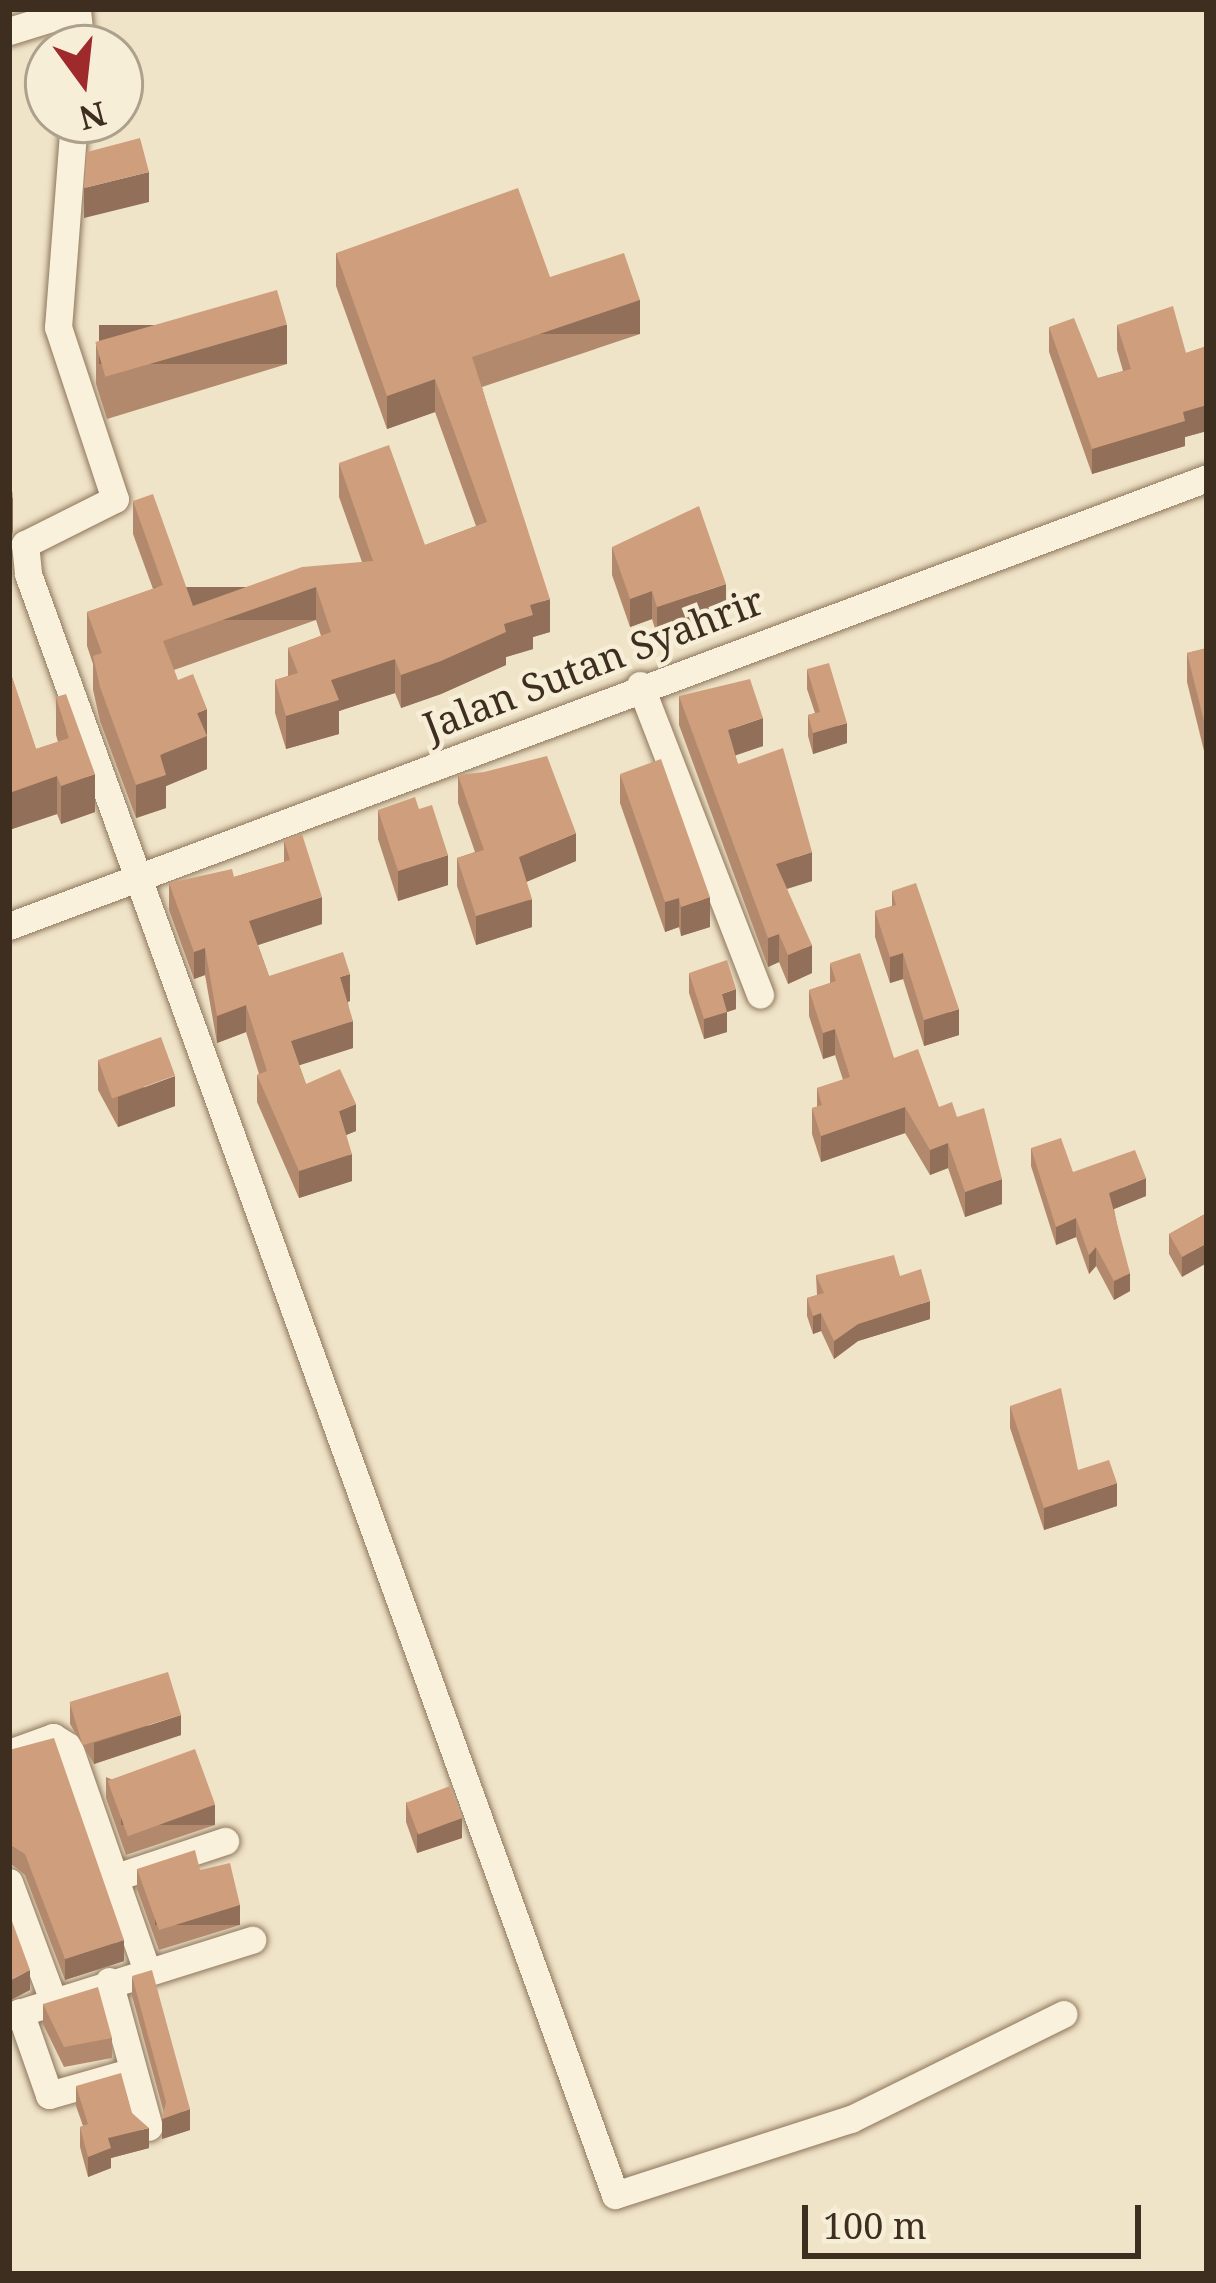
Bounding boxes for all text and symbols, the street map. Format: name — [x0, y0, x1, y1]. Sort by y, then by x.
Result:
north arrow — [24, 24, 144, 144]
text: N — [74, 91, 111, 141]
street label: Jalan Sutan Syahrir — [416, 577, 770, 749]
scale bar — [808, 2181, 1147, 2255]
text: 100 m — [823, 2201, 927, 2250]

